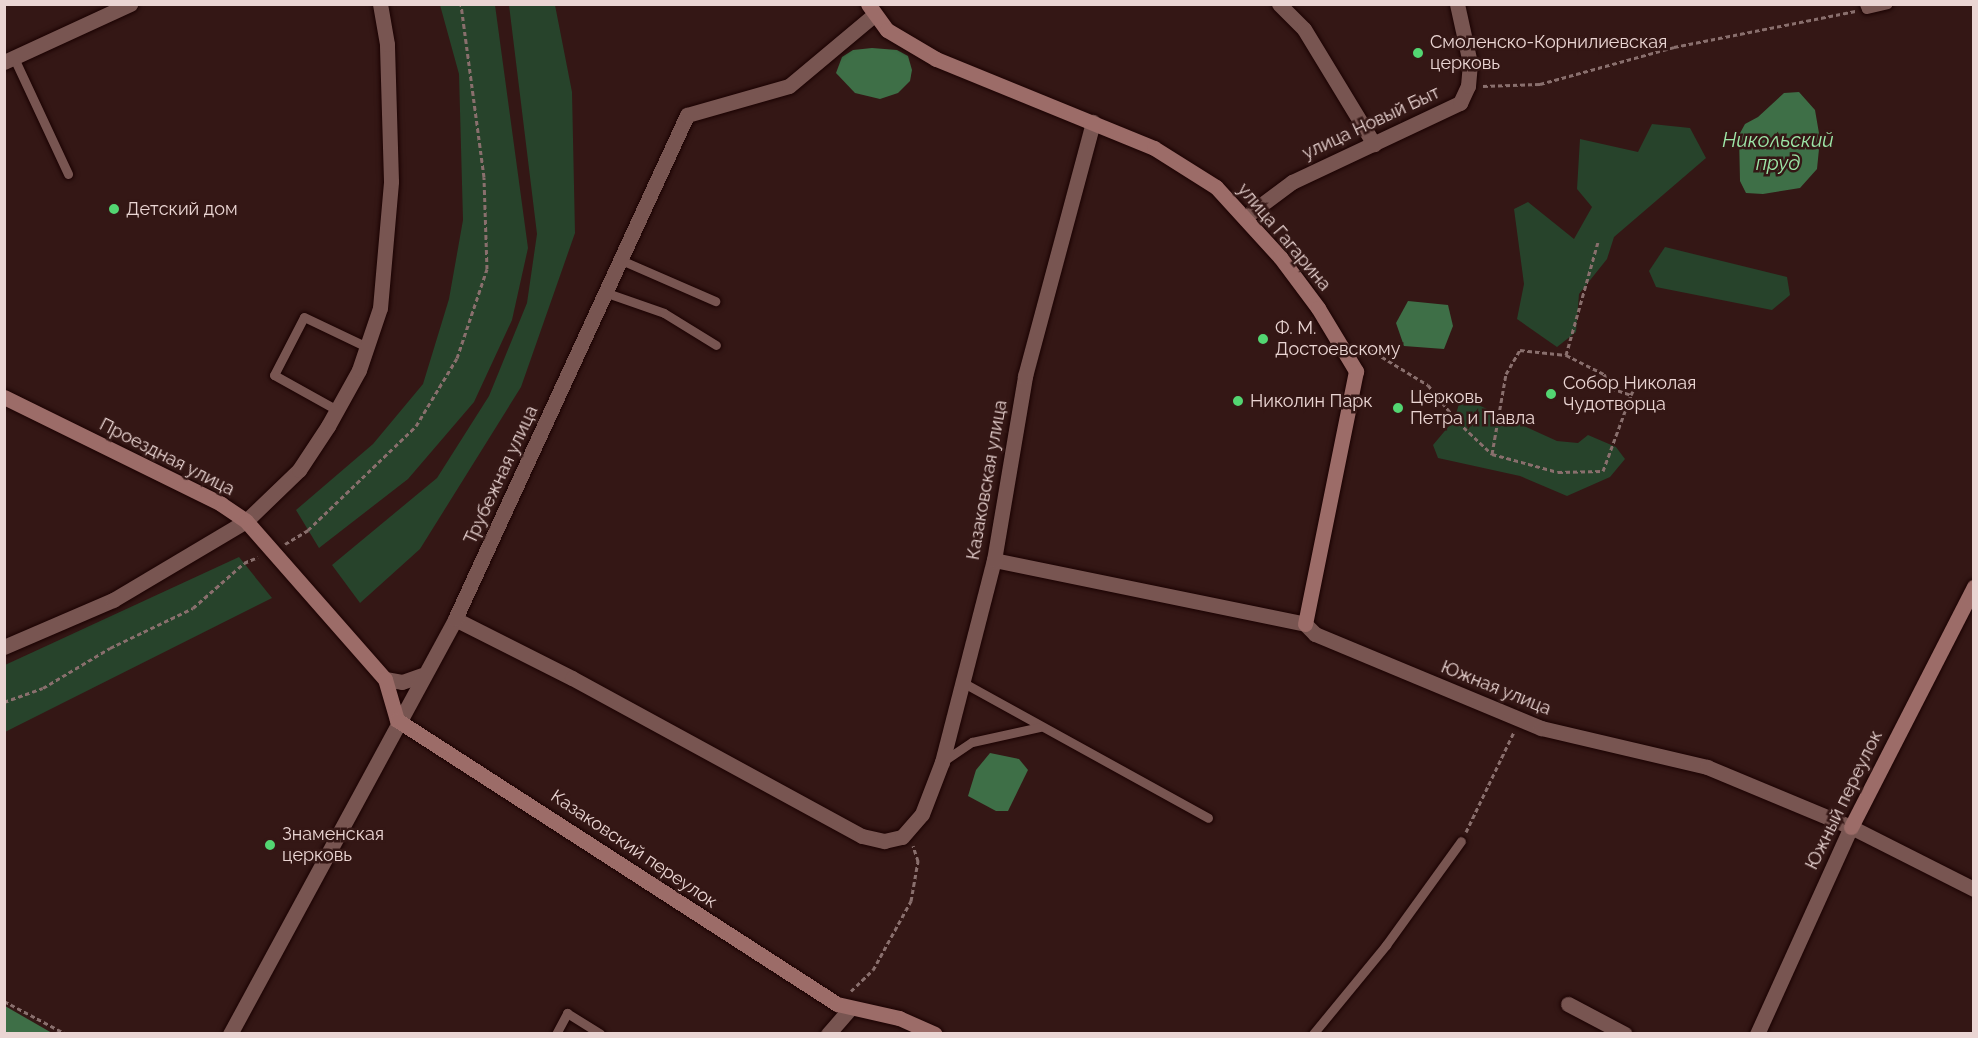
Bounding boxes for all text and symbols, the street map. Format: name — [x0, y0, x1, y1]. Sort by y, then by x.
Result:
place label: Смоленско-Корнилиевская церковь — [1430, 32, 1667, 74]
marker: Смоленско-Корнилиевская церковь — [1411, 46, 1425, 60]
street label: улица Новый Быт — [1299, 82, 1443, 164]
water label: Никольский пруд — [1722, 128, 1834, 175]
street label: улица Гагарина — [1233, 179, 1335, 295]
place label: Детский дом — [126, 198, 238, 220]
marker: Детский дом — [107, 202, 121, 216]
place label: Ф. М. Достоевскому — [1275, 318, 1400, 360]
marker: Ф. М. Достоевскому — [1256, 332, 1270, 346]
place label: Собор Николая Чудотворца — [1563, 373, 1696, 416]
place label: Церковь Петра и Павла — [1410, 387, 1535, 430]
marker: Собор Николая Чудотворца — [1544, 387, 1558, 401]
place label: Николин Парк — [1250, 390, 1373, 412]
marker: Николин Парк — [1231, 394, 1245, 408]
street label: Казаковская улица — [962, 398, 1012, 562]
marker: Церковь Петра и Павла — [1391, 401, 1405, 415]
street label: Трубежная улица — [459, 402, 543, 548]
street label: Проездная улица — [96, 414, 238, 500]
street label: Южная улица — [1438, 656, 1554, 720]
street label: Южный переулок — [1801, 727, 1887, 873]
street label: Казаковский переулок — [547, 785, 721, 913]
place label: Знаменская церковь — [282, 824, 384, 866]
marker: Знаменская церковь — [263, 838, 277, 852]

